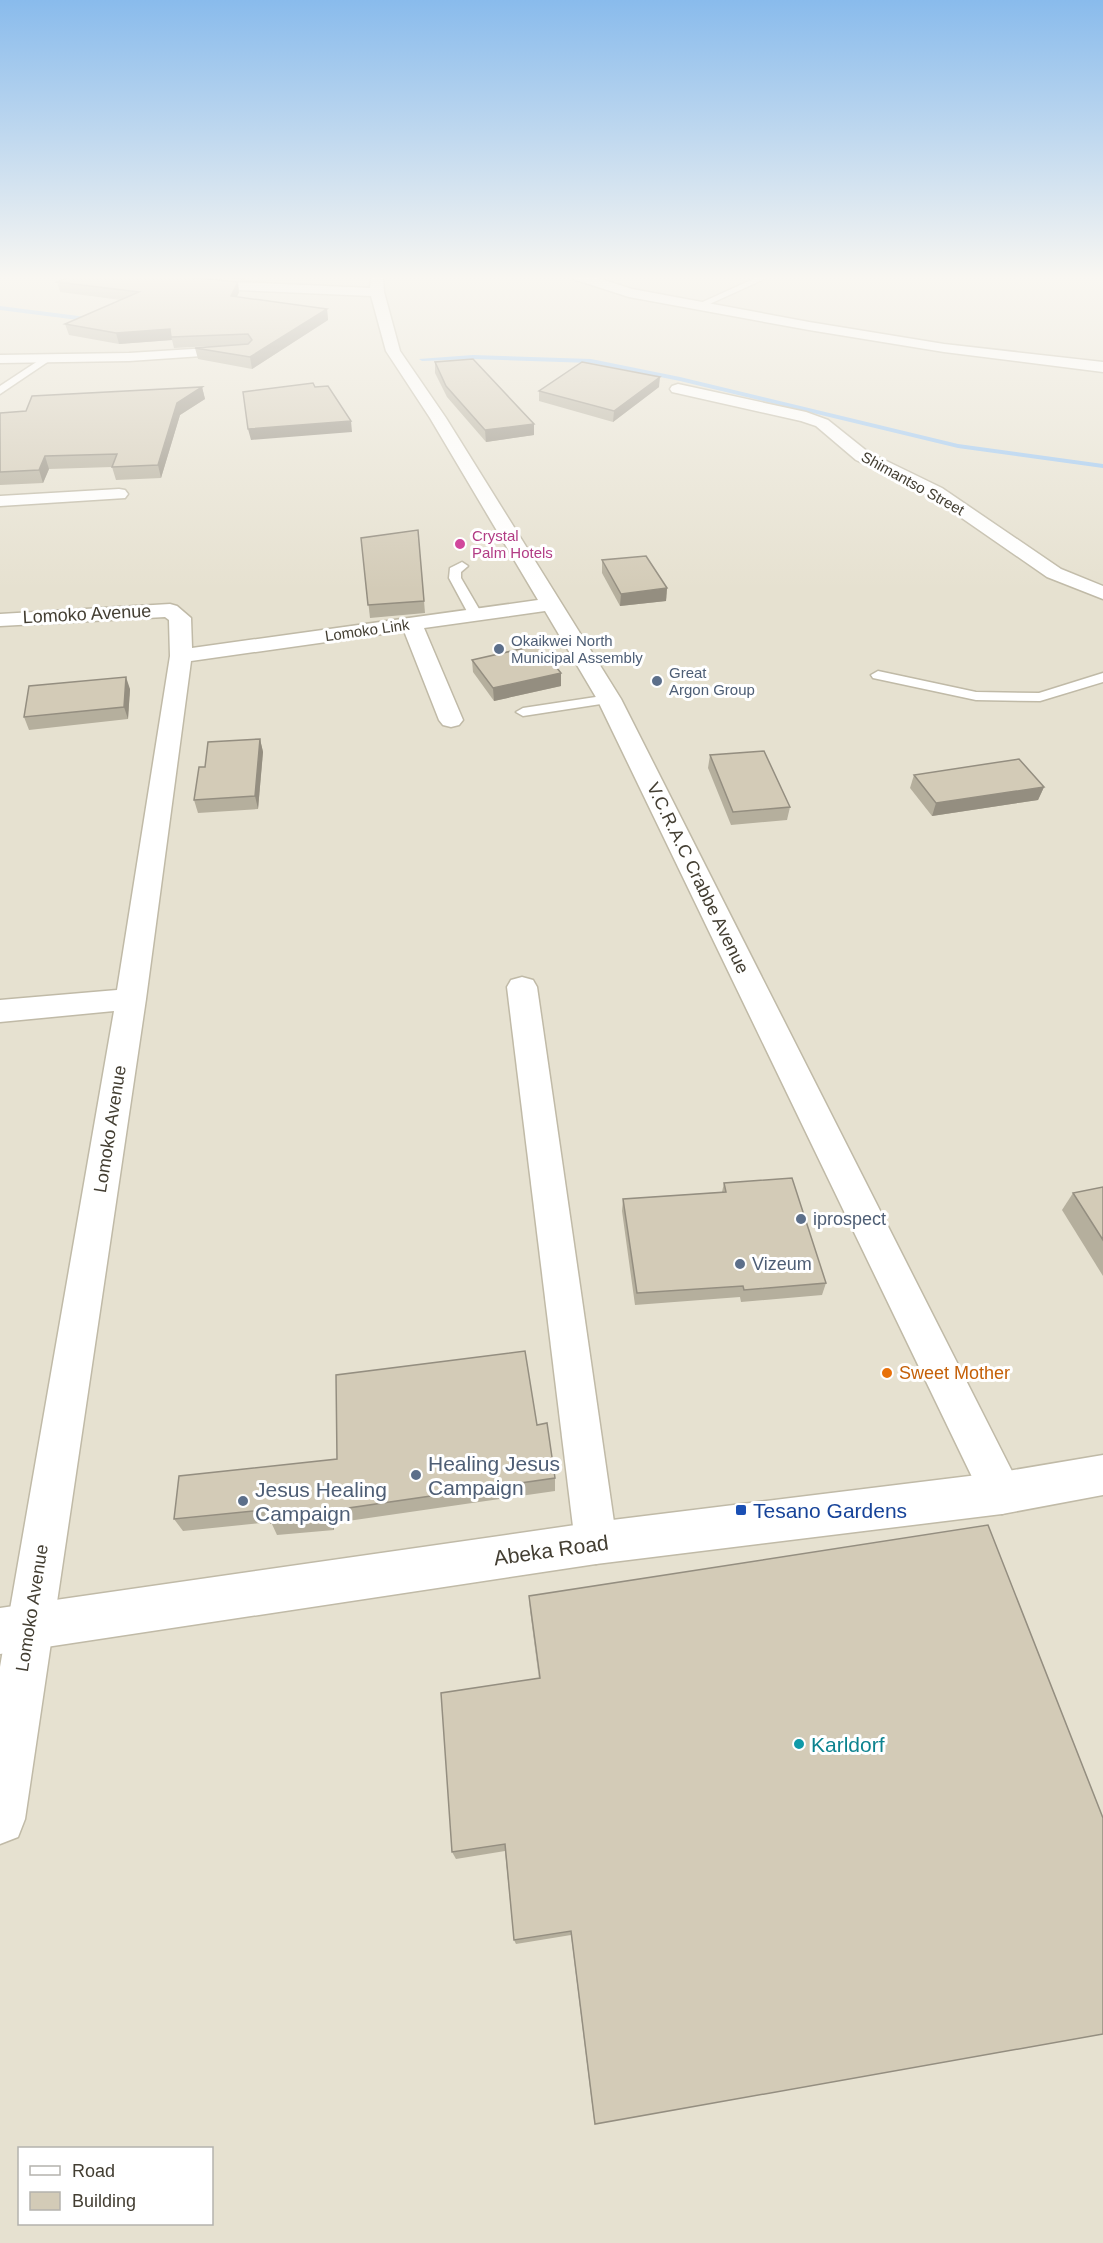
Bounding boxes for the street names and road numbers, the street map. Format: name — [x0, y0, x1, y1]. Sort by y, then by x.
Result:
street label: Shimantso Street — [859, 448, 968, 519]
street label: Lomoko Avenue — [22, 601, 152, 627]
street label: Lomoko Link — [324, 616, 411, 644]
street label: V.C.R.A.C Crabbe Avenue — [643, 779, 753, 977]
street label: Lomoko Avenue — [90, 1064, 130, 1194]
street label: Abeka Road — [492, 1531, 610, 1569]
street label: Lomoko Avenue — [12, 1543, 52, 1673]

